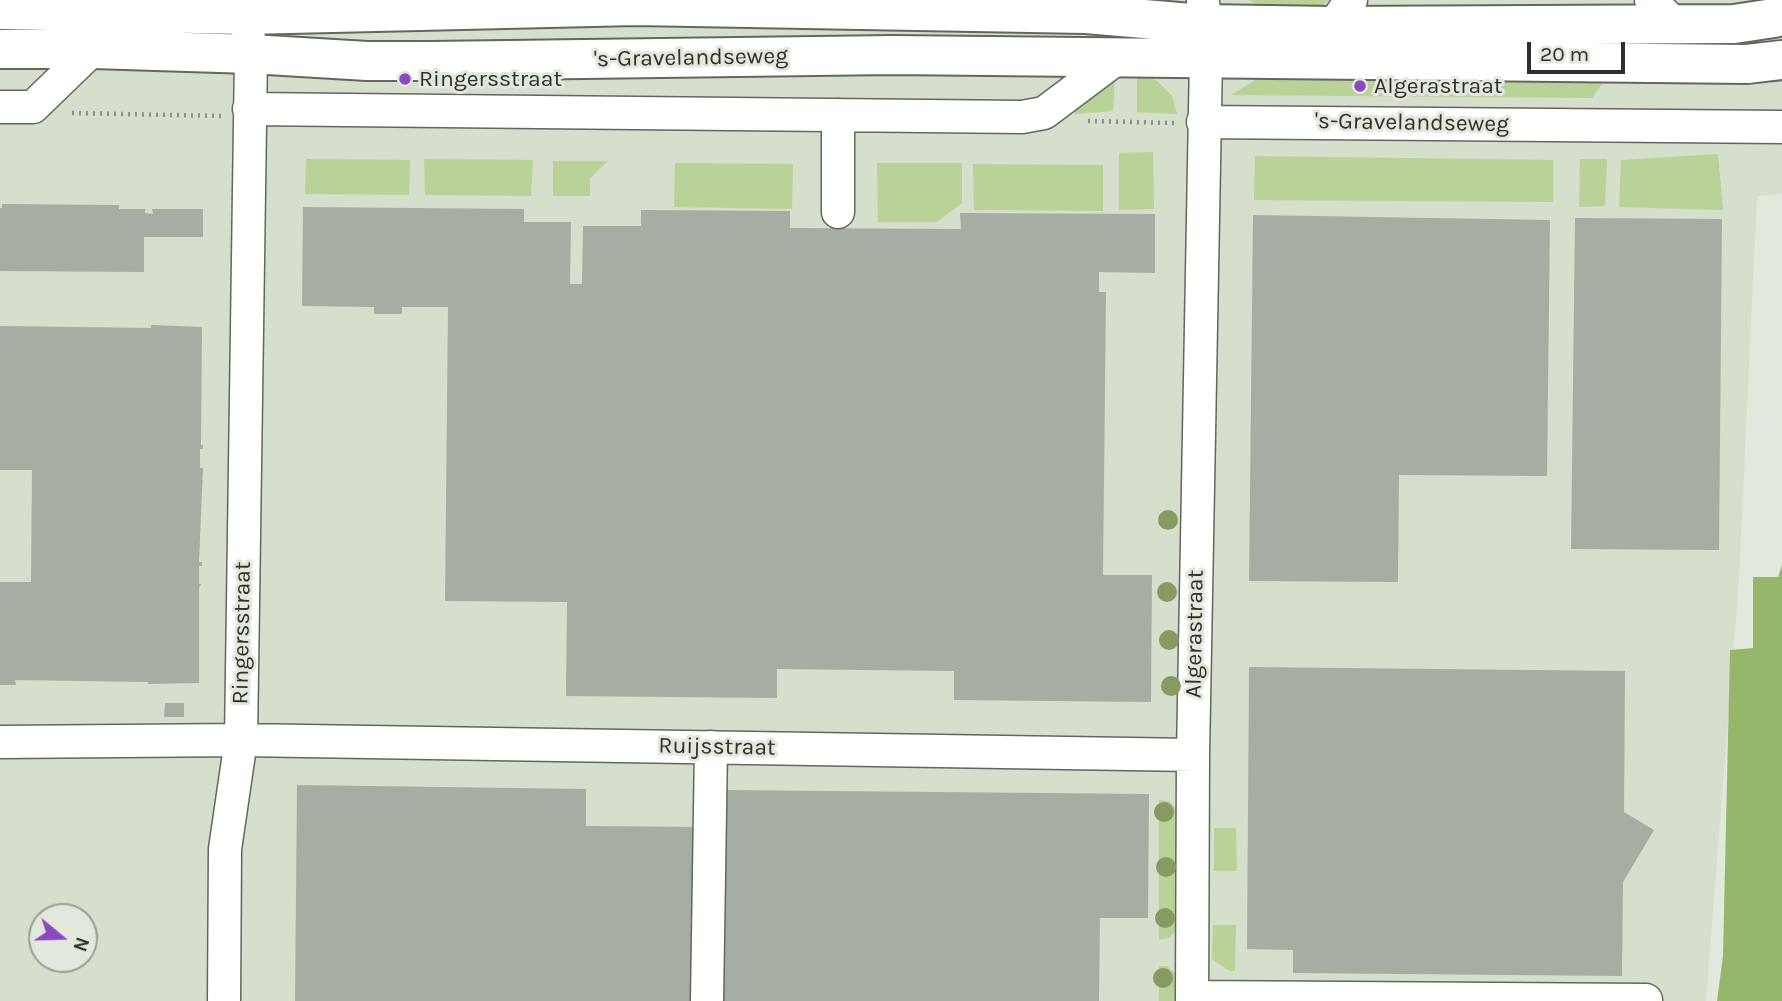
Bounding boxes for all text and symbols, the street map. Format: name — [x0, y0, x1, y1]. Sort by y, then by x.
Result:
scale bar — [1530, 28, 1628, 72]
text: 20 m — [1540, 42, 1589, 66]
street label: 's-Gravelandseweg — [594, 43, 788, 73]
place label: Ringersstraat — [419, 65, 562, 93]
marker: Ringersstraat — [397, 71, 413, 87]
place label: Algerastraat — [1374, 72, 1502, 100]
marker: Algerastraat — [1352, 78, 1368, 94]
street label: 's-Gravelandseweg — [1315, 108, 1509, 138]
street label: Ringersstraat — [227, 561, 257, 705]
street label: Algerastraat — [1180, 570, 1210, 698]
street label: Ruijsstraat — [658, 732, 776, 762]
north arrow — [28, 903, 98, 973]
text: N — [68, 934, 94, 954]

